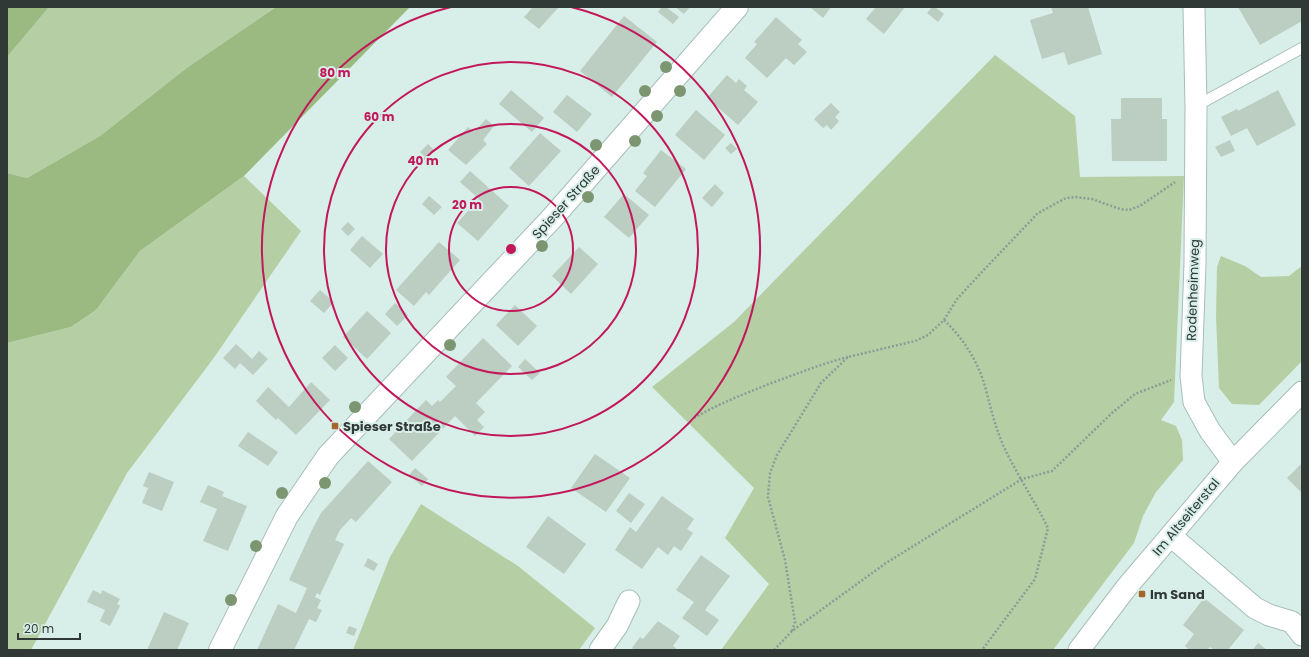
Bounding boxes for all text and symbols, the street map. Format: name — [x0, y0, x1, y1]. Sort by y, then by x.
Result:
text: 80 m — [320, 64, 351, 81]
text: 60 m — [364, 108, 395, 125]
text: 40 m — [407, 152, 439, 169]
street label: Spieser Straße — [528, 161, 604, 243]
text: 20 m — [452, 196, 482, 213]
street label: Rodenheimweg — [1182, 239, 1204, 341]
centre of rings — [504, 242, 518, 256]
place label: Spieser Straße — [343, 417, 441, 436]
marker: Spieser Straße — [330, 421, 340, 431]
street label: Im Altseiterstal — [1148, 474, 1224, 560]
place label: Im Sand — [1150, 585, 1205, 604]
marker: Im Sand — [1137, 589, 1147, 599]
scale bar — [18, 615, 80, 641]
text: 20 m — [24, 620, 54, 637]

